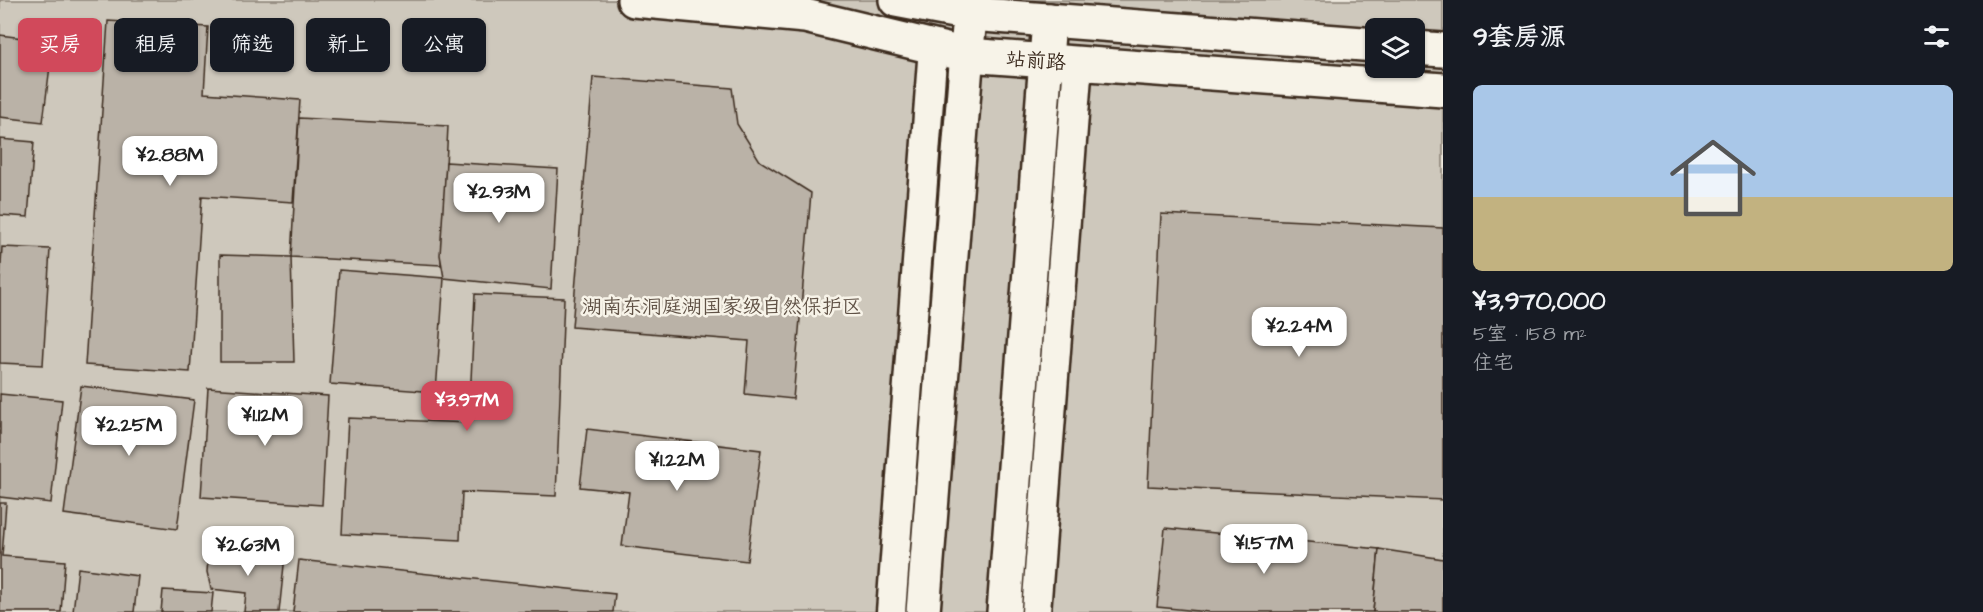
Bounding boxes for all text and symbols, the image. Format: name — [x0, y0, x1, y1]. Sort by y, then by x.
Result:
chip: 买房 — [18, 18, 102, 72]
chip: 租房 — [114, 18, 198, 72]
chip: 筛选 — [210, 18, 294, 72]
chip: 新上 — [306, 18, 390, 72]
chip: 公寓 — [402, 18, 486, 72]
map controls — [1365, 18, 1425, 78]
button: layers — [1365, 18, 1425, 78]
text: 9套房源 — [1473, 19, 1566, 55]
icon: filters — [1920, 20, 1953, 53]
street label: 站前路 — [1005, 45, 1068, 77]
icon: home — [1659, 124, 1767, 232]
pin: ¥2.88M — [121, 136, 219, 187]
text: ¥2.88M — [136, 141, 204, 169]
pin: ¥2.93M — [450, 173, 548, 224]
text: ¥2.93M — [467, 178, 531, 206]
text: ¥3,970,000 — [1473, 283, 1606, 319]
park label: 湖南东洞庭湖国家级自然保护区 — [582, 293, 862, 321]
pin: ¥2.24M — [1250, 307, 1348, 358]
text: ¥2.24M — [1266, 312, 1332, 340]
text: 5室 · 158 m² — [1473, 320, 1587, 348]
text: 住宅 — [1473, 349, 1513, 377]
pin: ¥3.97M — [418, 381, 516, 432]
text: ¥3.97M — [435, 386, 499, 414]
pin: ¥1.12M — [216, 396, 314, 447]
text: ¥1.12M — [242, 401, 288, 429]
pin: ¥2.25M — [80, 406, 178, 457]
text: ¥2.25M — [95, 411, 163, 439]
pin: ¥1.22M — [628, 441, 726, 492]
text: ¥1.22M — [649, 446, 705, 474]
pin: ¥1.57M — [1215, 524, 1313, 575]
pin: ¥2.63M — [199, 526, 297, 577]
text: ¥1.57M — [1234, 529, 1294, 557]
text: ¥2.63M — [216, 531, 280, 559]

